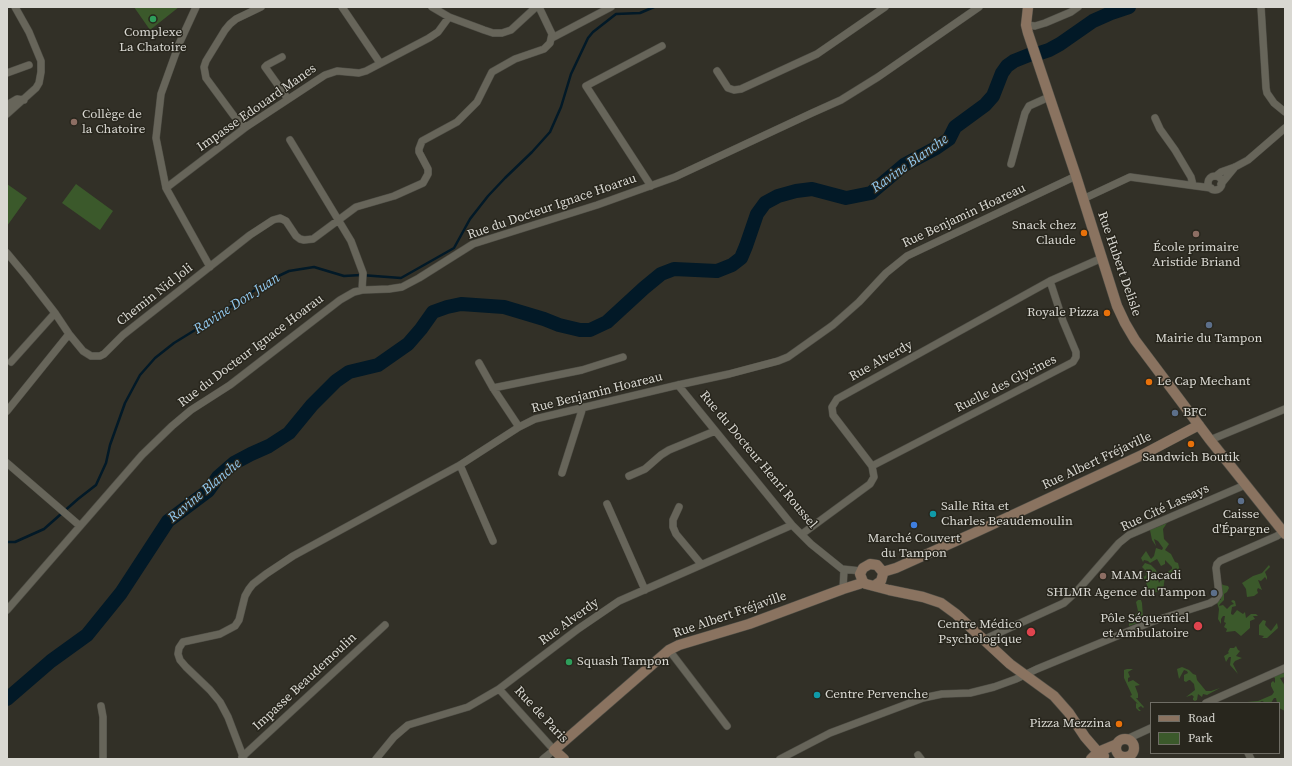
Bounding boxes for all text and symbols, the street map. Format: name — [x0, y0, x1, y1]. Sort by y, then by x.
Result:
marker: Complexe La Chatoire — [148, 14, 158, 24]
place label: Complexe La Chatoire — [119, 25, 187, 56]
street label: Impasse Edouard Manes — [194, 61, 320, 155]
place label: Collège de la Chatoire — [82, 107, 145, 138]
marker: Collège de la Chatoire — [69, 117, 79, 127]
water label: Ravine Blanche — [868, 131, 952, 197]
street label: Rue du Docteur Ignace Hoarau — [465, 171, 639, 243]
street label: Rue Benjamin Hoareau — [900, 181, 1028, 251]
street label: Rue Hubert Delisle — [1094, 210, 1144, 318]
place label: Snack chez Claude — [1012, 218, 1076, 249]
marker: Snack chez Claude — [1079, 228, 1089, 238]
marker: École primaire Aristide Briand — [1191, 229, 1201, 239]
place label: École primaire Aristide Briand — [1152, 240, 1240, 271]
street label: Chemin Nid Joli — [114, 260, 196, 330]
water label: Ravine Don Juan — [191, 270, 283, 338]
street label: Rue du Docteur Ignace Hoarau — [175, 291, 327, 411]
place label: Royale Pizza — [1027, 305, 1099, 321]
marker: Royale Pizza — [1102, 308, 1112, 318]
marker: Mairie du Tampon — [1204, 320, 1214, 330]
place label: Mairie du Tampon — [1156, 331, 1262, 347]
street label: Rue Alverdy — [847, 337, 915, 385]
street label: Ruelle des Glycines — [953, 352, 1059, 416]
street label: Rue Benjamin Hoareau — [530, 369, 664, 417]
place label: Le Cap Mechant — [1157, 374, 1250, 390]
marker: Le Cap Mechant — [1144, 377, 1154, 387]
street label: Rue du Docteur Henri Roussel — [696, 388, 820, 532]
place label: BFC — [1183, 405, 1206, 421]
marker: BFC — [1170, 408, 1180, 418]
street label: Rue Albert Fréjaville — [1040, 429, 1154, 493]
marker: Sandwich Boutik — [1186, 439, 1196, 449]
place label: Sandwich Boutik — [1142, 450, 1240, 466]
water label: Ravine Blanche — [165, 456, 245, 526]
street label: Rue Cité Lassays — [1118, 481, 1212, 535]
marker: Caisse d'Épargne — [1236, 496, 1246, 506]
place label: Salle Rita et Charles Beaudemoulin — [941, 499, 1073, 530]
place label: Caisse d'Épargne — [1212, 507, 1270, 538]
marker: Salle Rita et Charles Beaudemoulin — [928, 509, 938, 519]
marker: Marché Couvert du Tampon — [909, 520, 919, 530]
place label: Marché Couvert du Tampon — [868, 531, 960, 562]
place label: MAM Jacadi — [1111, 568, 1181, 584]
marker: MAM Jacadi — [1098, 571, 1108, 581]
place label: SHLMR Agence du Tampon — [1047, 585, 1206, 601]
street label: Rue Albert Fréjaville — [671, 588, 789, 642]
marker: SHLMR Agence du Tampon — [1209, 588, 1219, 598]
street label: Rue Alverdy — [536, 595, 602, 649]
place label: Pôle Séquentiel et Ambulatoire — [1100, 611, 1189, 642]
place label: Centre Médico Psychologique — [937, 617, 1022, 648]
marker: Pôle Séquentiel et Ambulatoire — [1192, 620, 1204, 632]
marker: Centre Médico Psychologique — [1025, 626, 1037, 638]
street label: Impasse Beaudemoulin — [250, 630, 360, 734]
place label: Squash Tampon — [577, 654, 669, 670]
marker: Squash Tampon — [564, 657, 574, 667]
street label: Rue de Paris — [511, 683, 571, 747]
place label: Centre Pervenche — [825, 687, 928, 703]
marker: Centre Pervenche — [812, 690, 822, 700]
legend — [1150, 702, 1280, 754]
text: Road — [1188, 710, 1215, 726]
place label: Pizza Mezzina — [1030, 716, 1111, 732]
marker: Pizza Mezzina — [1114, 719, 1124, 729]
text: Park — [1188, 730, 1213, 746]

